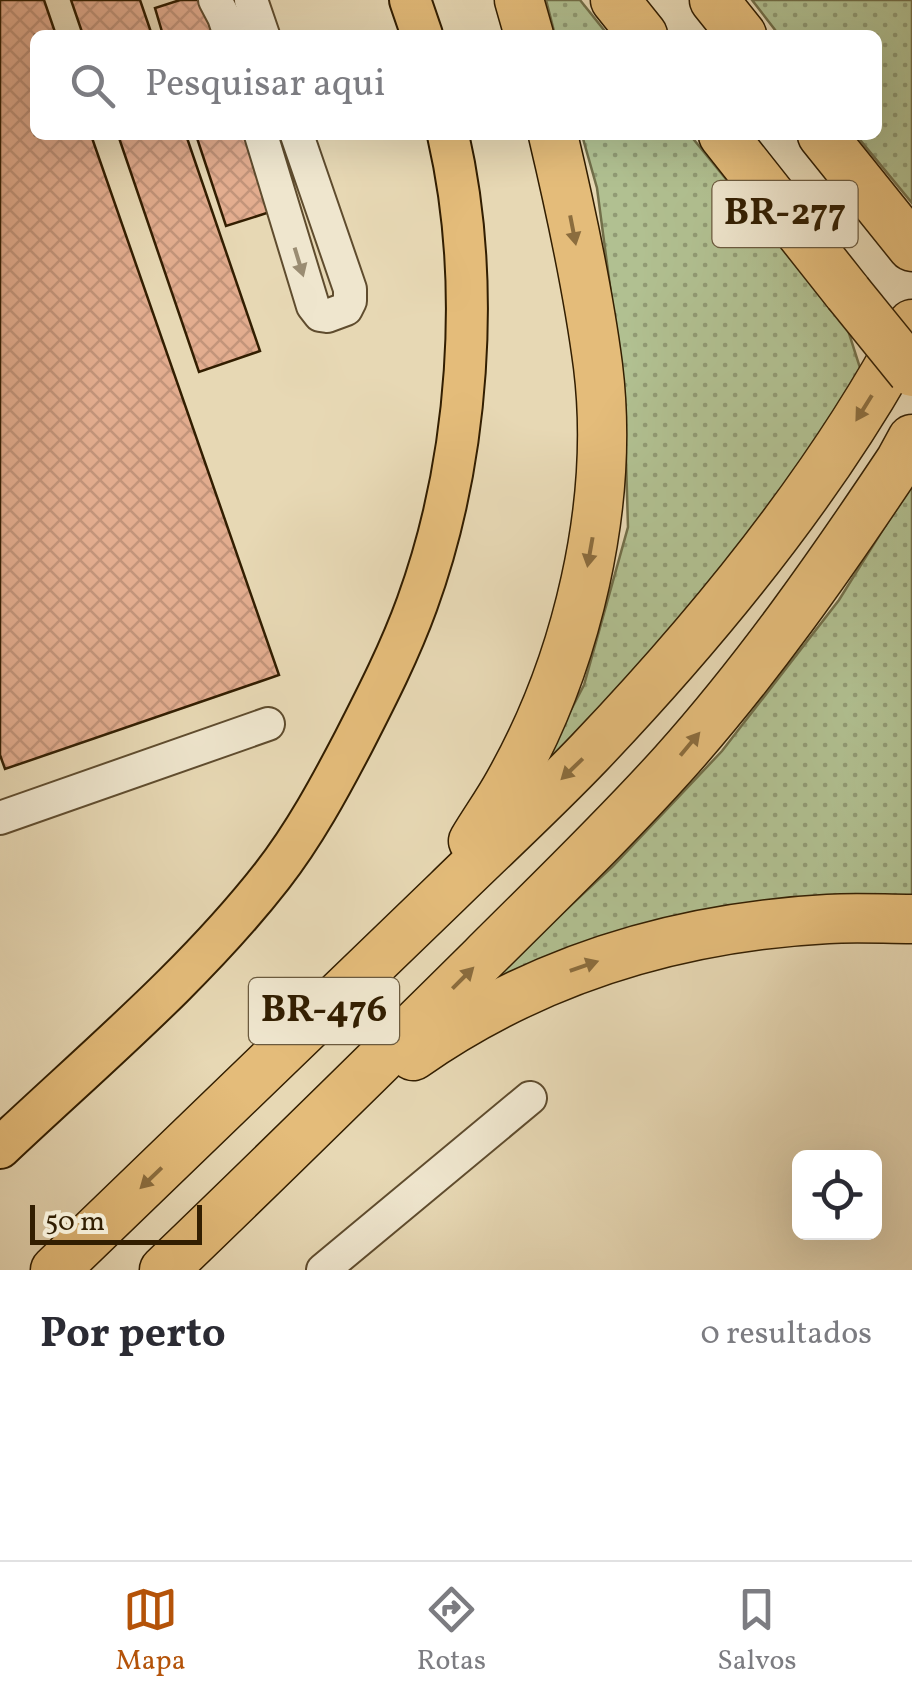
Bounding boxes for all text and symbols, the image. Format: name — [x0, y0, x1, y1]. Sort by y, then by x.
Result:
search box — [30, 30, 882, 140]
icon: search — [65, 58, 120, 113]
text: Pesquisar aqui — [145, 59, 385, 112]
road number: BR-277 — [712, 181, 858, 247]
one-way arrow — [566, 215, 582, 246]
one-way arrow — [293, 247, 308, 277]
one-way arrow — [855, 394, 873, 422]
one-way arrow — [582, 537, 597, 569]
one-way arrow — [678, 732, 700, 757]
one-way arrow — [561, 757, 585, 781]
one-way arrow — [570, 958, 600, 973]
one-way arrow — [451, 966, 475, 990]
road number: BR-476 — [249, 978, 399, 1044]
map controls — [792, 1150, 882, 1240]
button: locate — [792, 1150, 882, 1240]
one-way arrow — [140, 1166, 164, 1189]
scale bar — [30, 1200, 202, 1244]
text: 50 m — [45, 1203, 105, 1242]
text: Por perto — [40, 1306, 226, 1365]
text: 0 resultados — [701, 1313, 872, 1357]
tab: Mapa — [116, 1582, 186, 1681]
tab: Rotas — [417, 1582, 486, 1681]
tab: Salvos — [717, 1582, 796, 1681]

